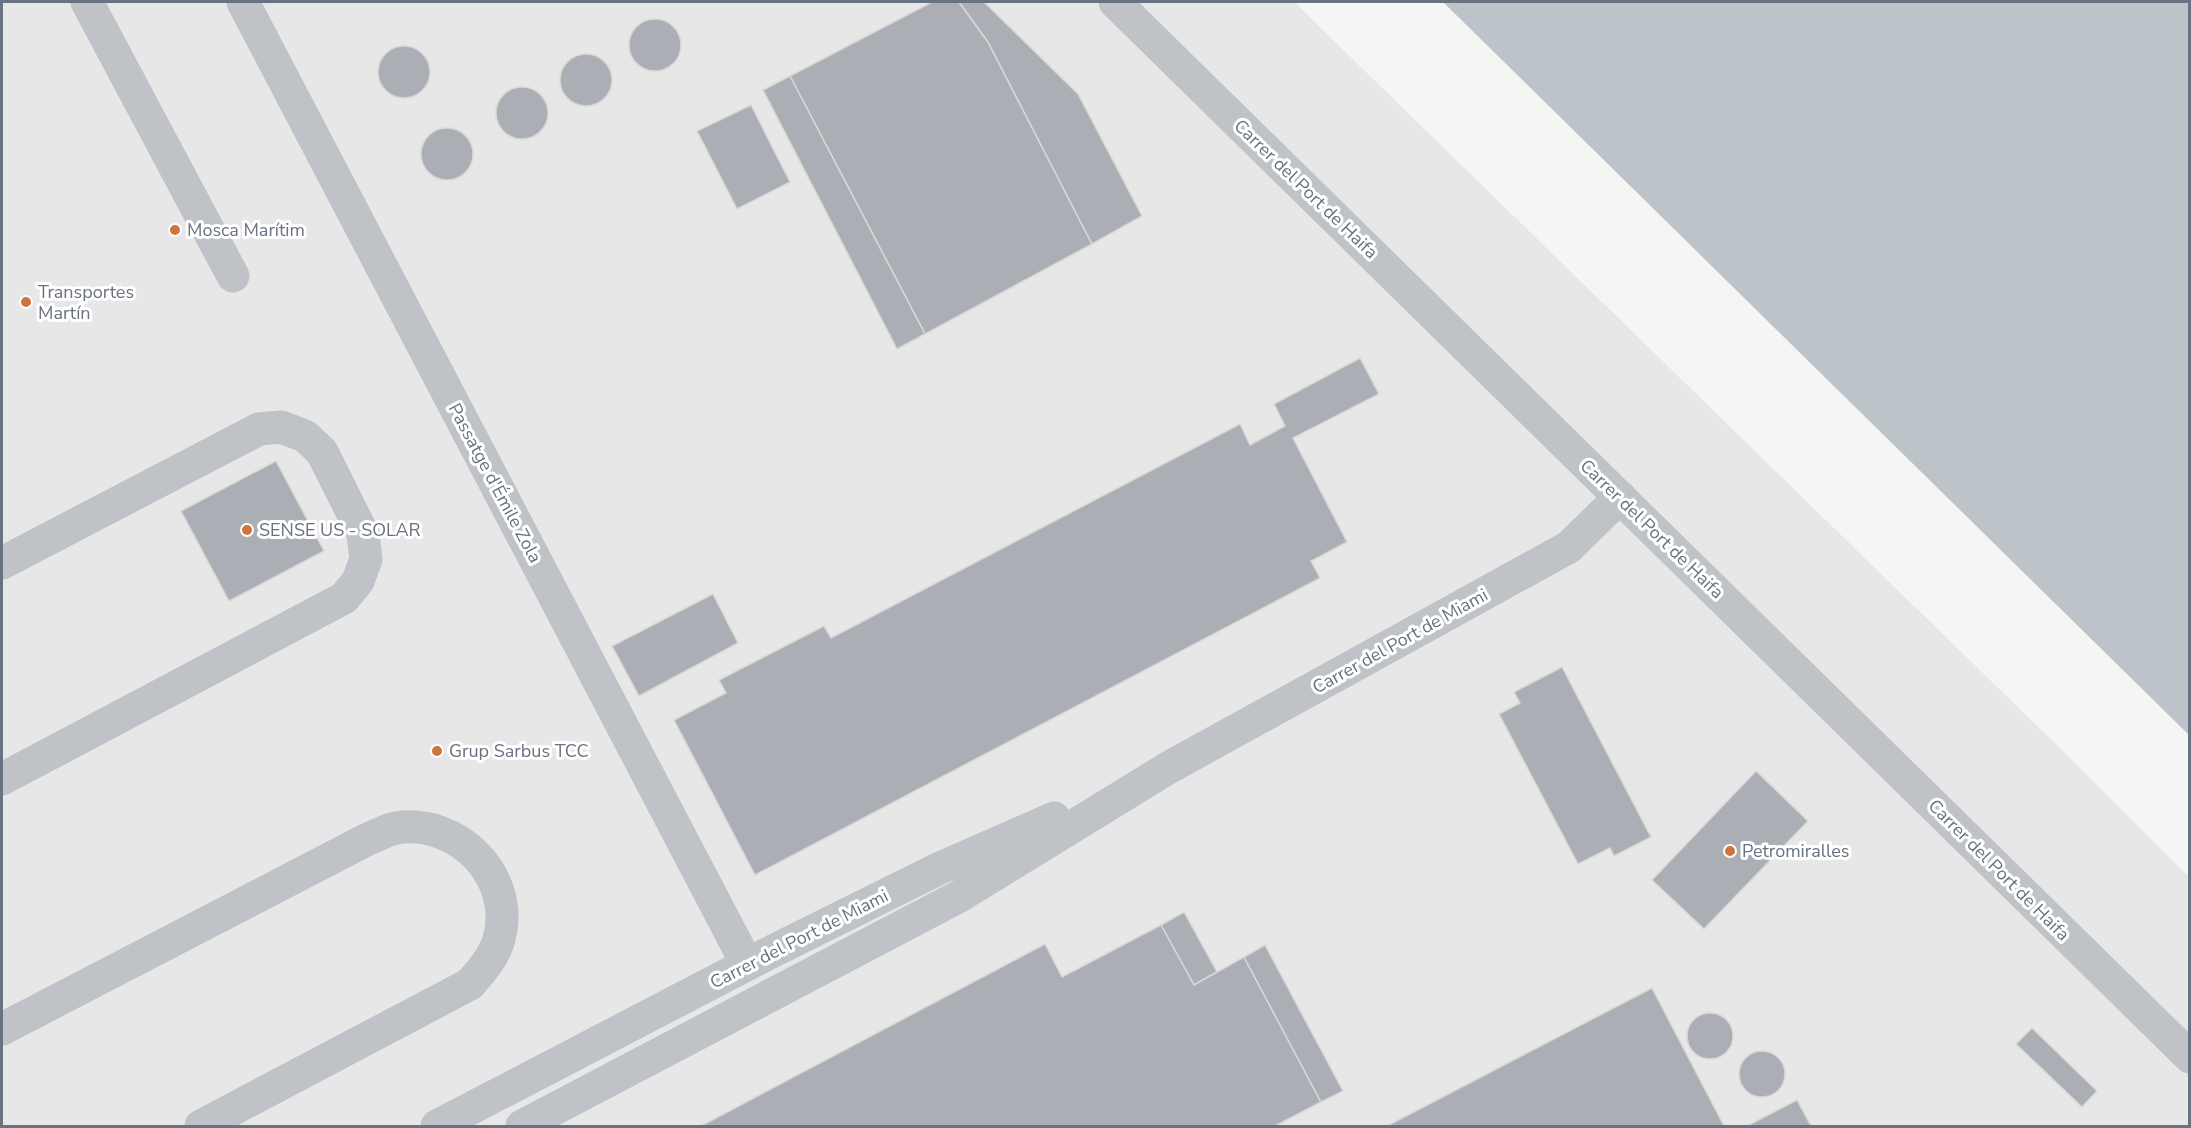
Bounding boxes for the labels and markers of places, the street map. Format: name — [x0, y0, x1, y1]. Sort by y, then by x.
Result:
place label: Mosca Marítim — [187, 218, 305, 242]
marker: Mosca Marítim — [168, 223, 182, 237]
place label: Transportes Martín — [38, 280, 134, 325]
marker: Transportes Martín — [19, 295, 33, 309]
place label: SENSE US - SOLAR — [259, 518, 421, 542]
marker: SENSE US - SOLAR — [240, 523, 254, 537]
place label: Grup Sarbus TCC — [449, 739, 589, 763]
marker: Grup Sarbus TCC — [430, 744, 444, 758]
place label: Petromiralles — [1742, 839, 1849, 863]
marker: Petromiralles — [1723, 844, 1737, 858]

